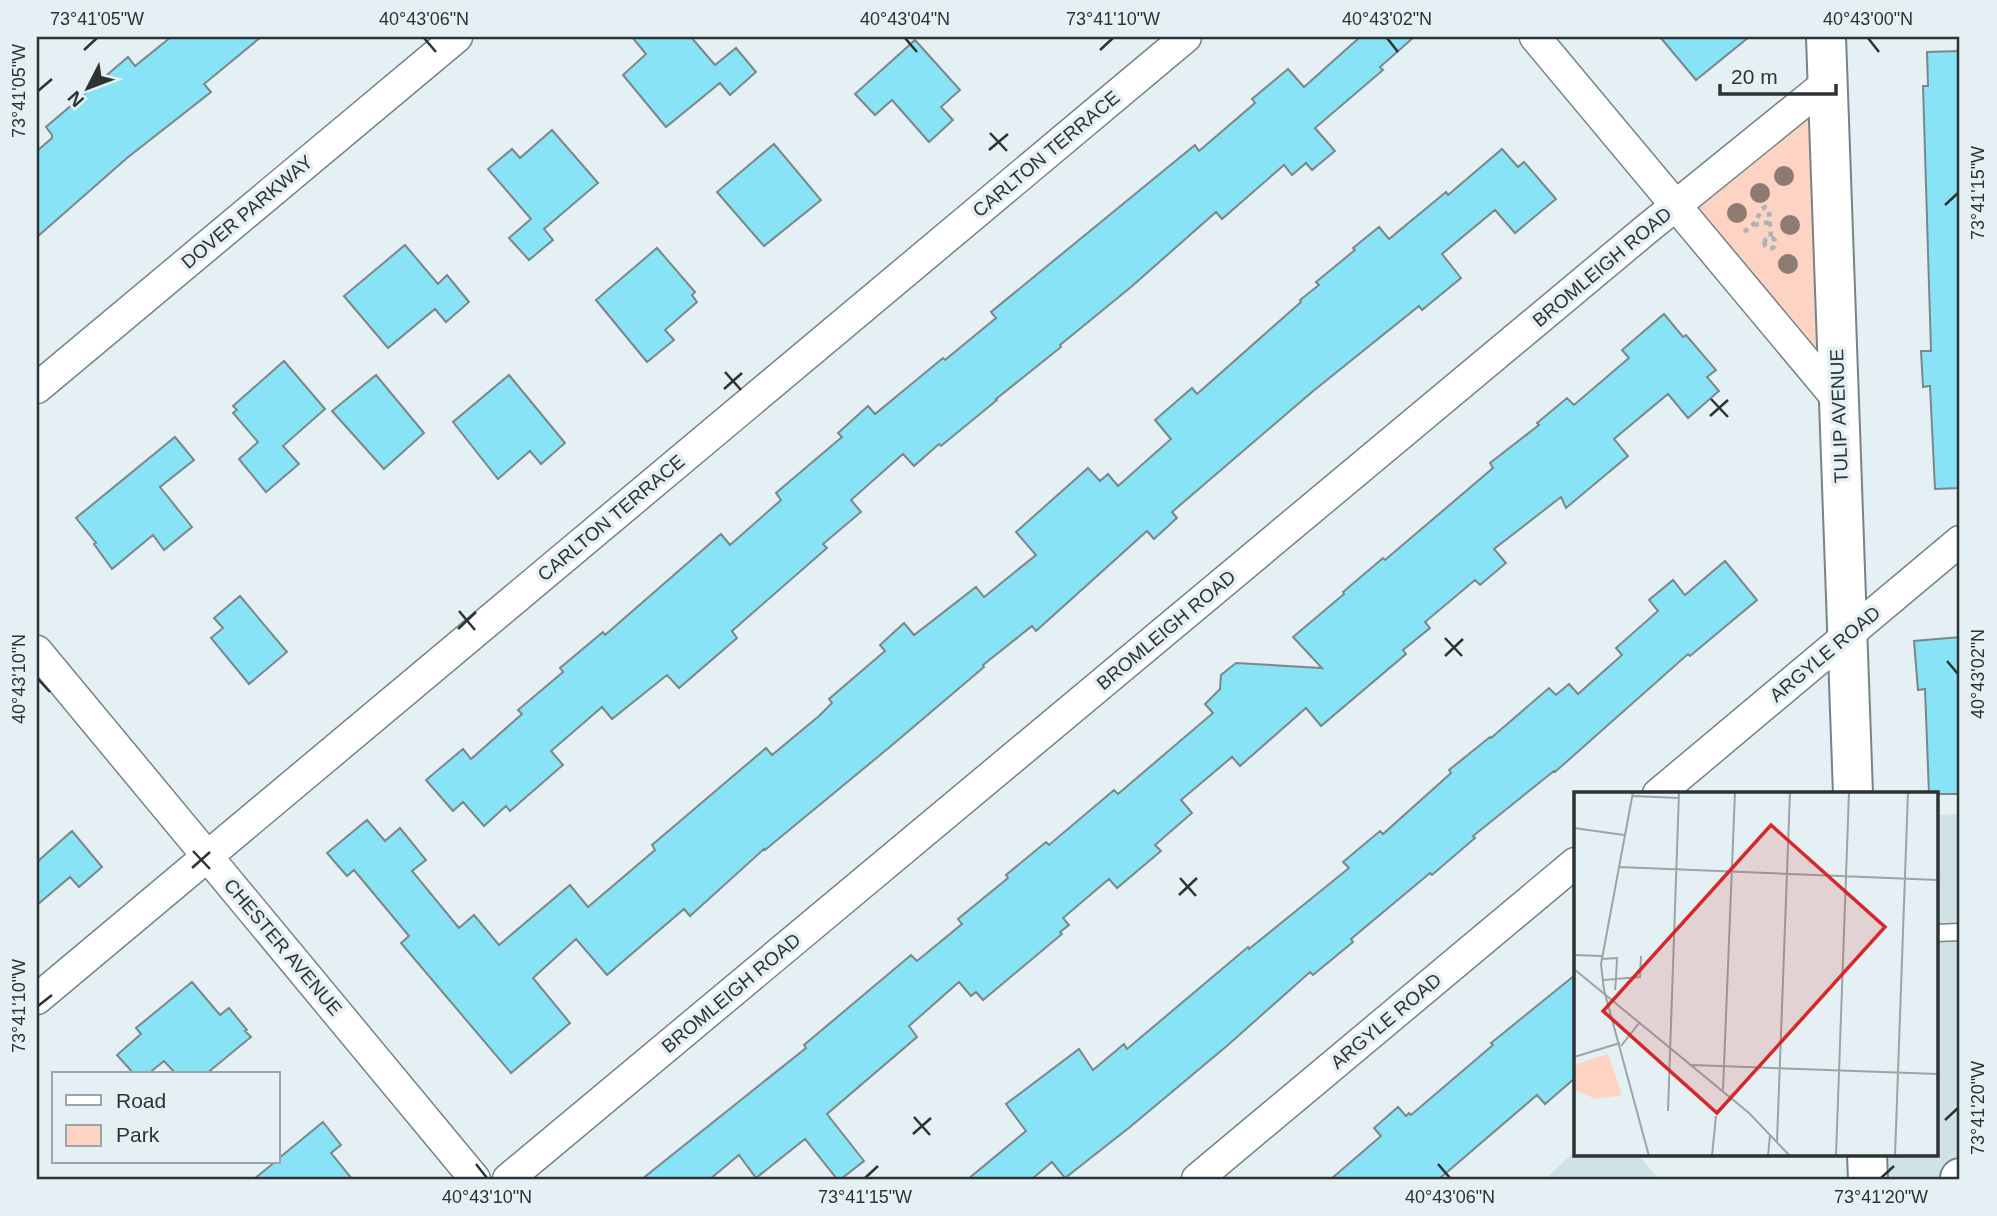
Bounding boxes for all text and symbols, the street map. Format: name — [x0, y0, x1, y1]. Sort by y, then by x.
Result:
text: 73°41'05"W — [50, 9, 144, 29]
text: 40°43'06"N — [379, 9, 469, 29]
text: 40°43'04"N — [860, 9, 950, 29]
text: 73°41'10"W — [1066, 9, 1160, 29]
text: 40°43'02"N — [1342, 9, 1432, 29]
text: 40°43'00"N — [1823, 9, 1913, 29]
text: 73°41'05"W — [9, 44, 29, 138]
north arrow — [52, 52, 122, 122]
scale bar — [1720, 52, 1836, 96]
text: 20 m — [1731, 65, 1778, 88]
text: N — [63, 87, 88, 111]
street label: CARLTON TERRACE — [968, 87, 1124, 221]
text: 73°41'15"W — [1968, 146, 1988, 240]
street label: DOVER PARKWAY — [177, 151, 317, 273]
street label: BROMLEIGH ROAD — [1529, 203, 1675, 331]
street label: TULIP AVENUE — [1826, 348, 1852, 484]
street label: CARLTON TERRACE — [533, 451, 689, 585]
street label: BROMLEIGH ROAD — [1093, 566, 1239, 694]
street label: ARGYLE ROAD — [1766, 602, 1884, 706]
text: 40°43'02"N — [1968, 629, 1988, 719]
text: 40°43'10"N — [9, 634, 29, 724]
inset map — [1574, 792, 1938, 1156]
street label: CHESTER AVENUE — [220, 874, 346, 1020]
street label: BROMLEIGH ROAD — [658, 929, 804, 1057]
text: 73°41'10"W — [9, 959, 29, 1053]
street label: ARGYLE ROAD — [1327, 969, 1445, 1073]
text: 73°41'20"W — [1968, 1061, 1988, 1155]
legend — [52, 1072, 280, 1164]
text: Road — [116, 1089, 166, 1112]
text: Park — [116, 1123, 160, 1146]
text: 40°43'10"N — [442, 1187, 532, 1207]
text: 73°41'15"W — [818, 1187, 912, 1207]
text: 40°43'06"N — [1405, 1187, 1495, 1207]
text: 73°41'20"W — [1834, 1187, 1928, 1207]

